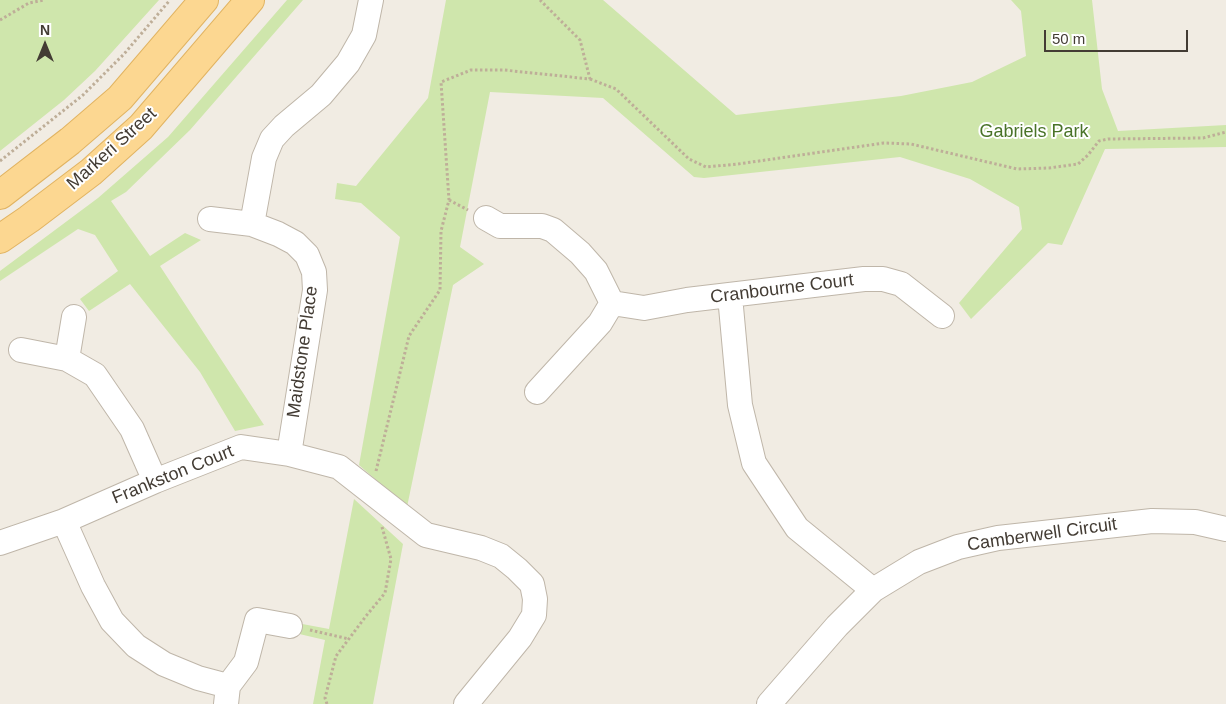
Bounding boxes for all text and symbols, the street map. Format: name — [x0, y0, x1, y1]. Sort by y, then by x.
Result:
north arrow — [20, 20, 70, 70]
scale bar — [1046, 20, 1190, 52]
text: N — [40, 22, 50, 38]
text: 50 m — [1052, 30, 1085, 47]
street label: Markeri Street — [63, 103, 161, 195]
park label: Gabriels Park — [979, 121, 1089, 143]
street label: Cranbourne Court — [709, 270, 855, 308]
street label: Maidstone Place — [283, 285, 323, 419]
street label: Frankston Court — [109, 441, 237, 509]
street label: Camberwell Circuit — [966, 514, 1118, 556]

